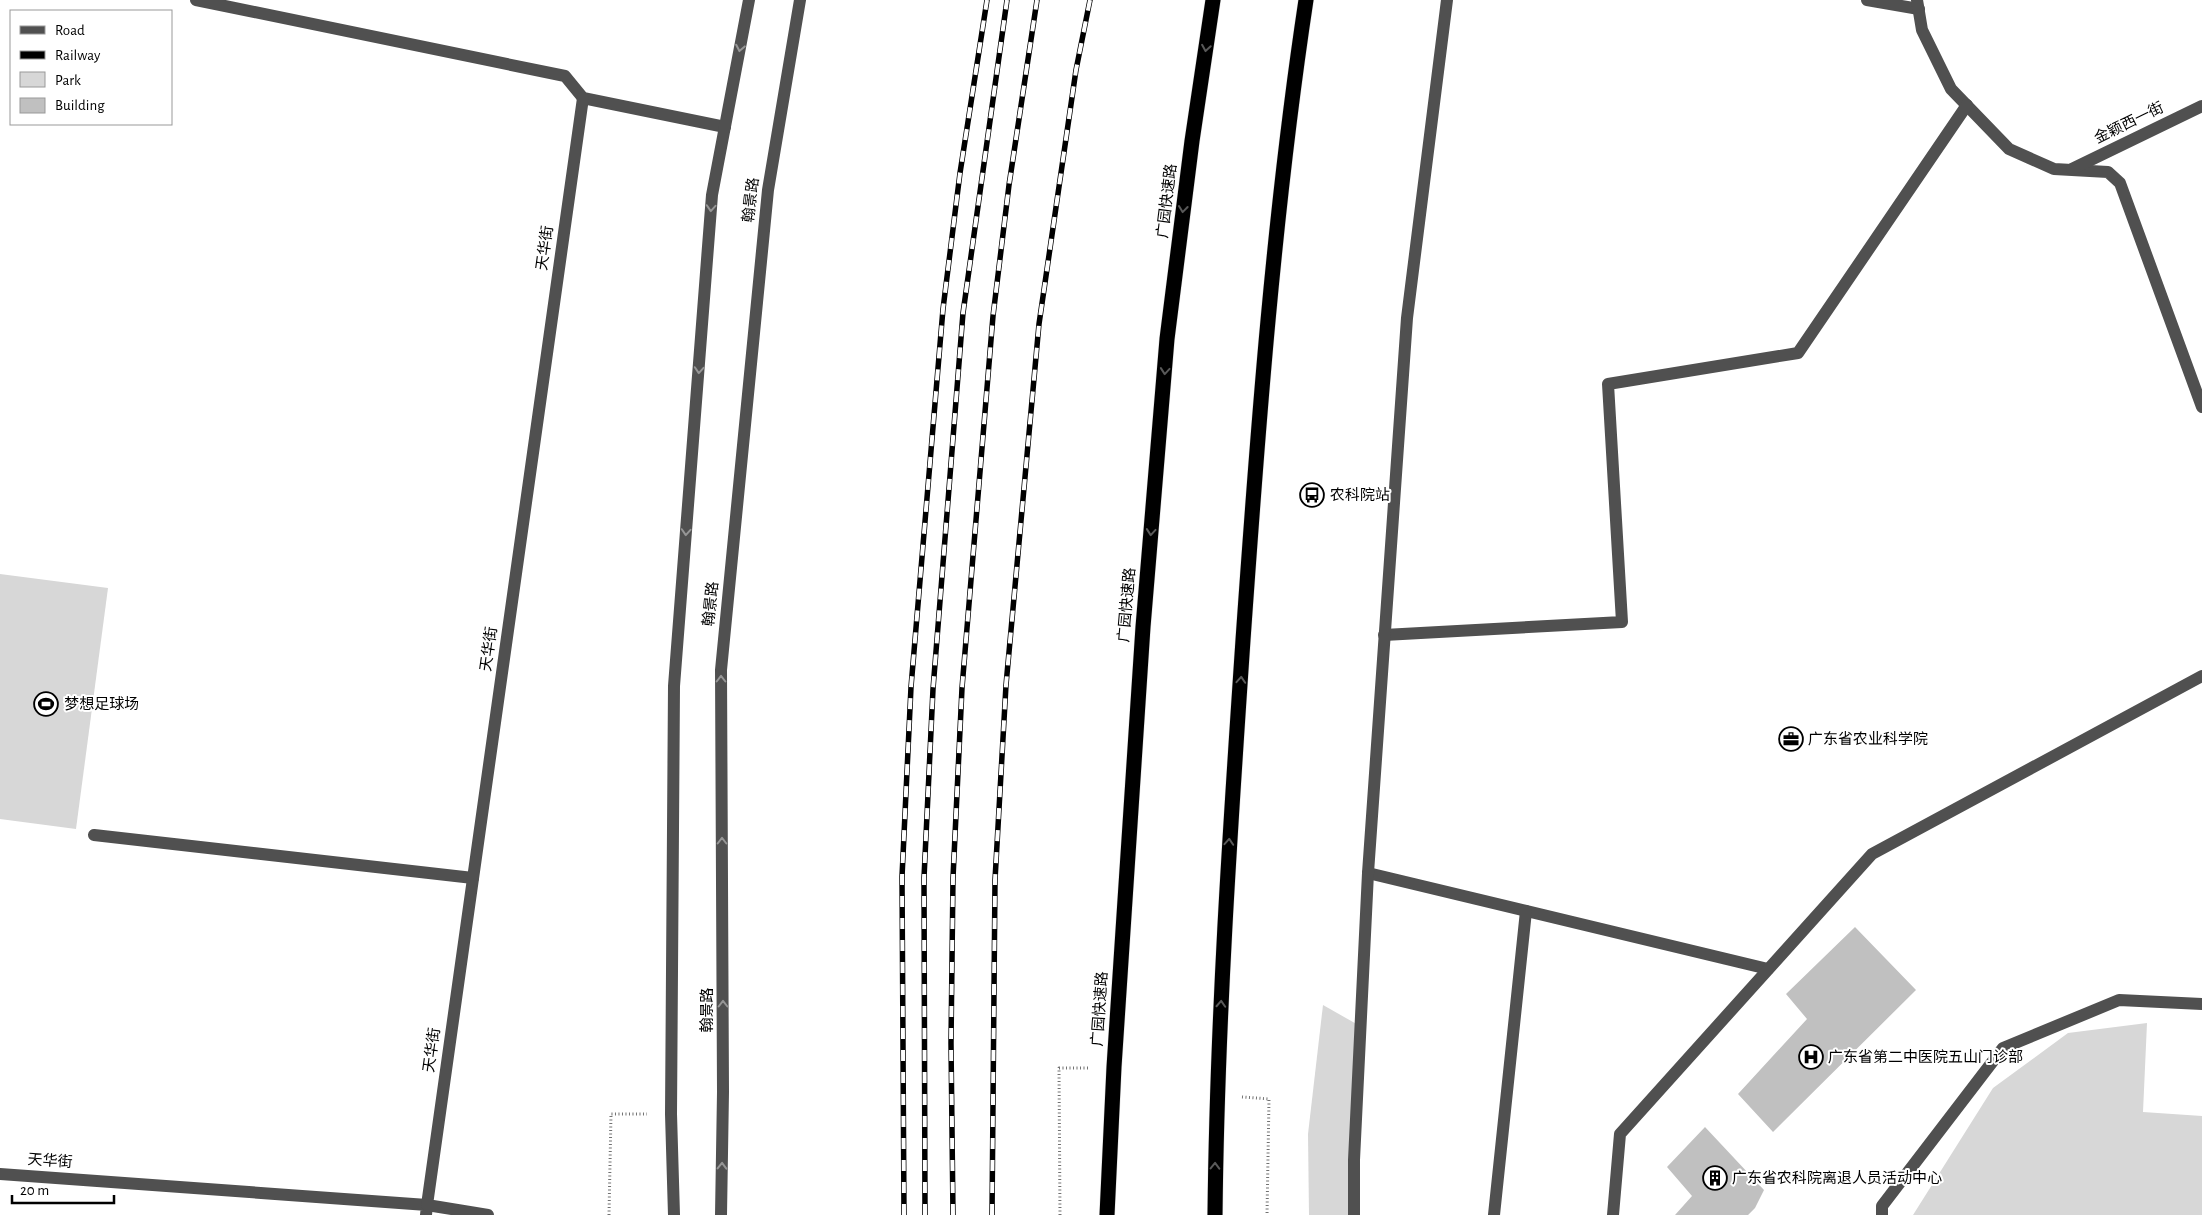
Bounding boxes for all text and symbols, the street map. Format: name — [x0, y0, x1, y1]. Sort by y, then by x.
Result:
legend — [10, 10, 172, 125]
text: Road — [55, 23, 85, 38]
one-way arrow — [736, 44, 746, 52]
one-way arrow — [1201, 45, 1212, 53]
text: Railway — [55, 48, 101, 63]
text: Park — [55, 73, 81, 88]
text: Building — [55, 98, 105, 113]
street label: 金颖西一街 — [2092, 99, 2166, 146]
street label: 广园快速路 — [1154, 163, 1179, 239]
street label: 翰景路 — [740, 177, 761, 223]
one-way arrow — [706, 204, 717, 212]
one-way arrow — [1179, 205, 1189, 213]
street label: 天华街 — [532, 224, 556, 271]
one-way arrow — [693, 366, 704, 374]
one-way arrow — [1159, 367, 1170, 375]
bus stop icon: 农科院站 — [1299, 482, 1325, 508]
place label: 农科院站 — [1330, 487, 1390, 503]
one-way arrow — [681, 528, 692, 536]
one-way arrow — [1145, 529, 1156, 537]
street label: 广园快速路 — [1115, 567, 1138, 643]
street label: 翰景路 — [700, 581, 721, 627]
street label: 天华街 — [476, 625, 500, 672]
one-way arrow — [716, 675, 726, 682]
one-way arrow — [1235, 675, 1246, 683]
sports icon: 梦想足球场 — [33, 691, 59, 717]
place label: 梦想足球场 — [64, 696, 139, 712]
office icon: 广东省农业科学院 — [1778, 726, 1804, 752]
place label: 广东省农业科学院 — [1808, 731, 1928, 747]
one-way arrow — [717, 837, 727, 845]
one-way arrow — [1224, 837, 1235, 845]
street label: 广园快速路 — [1089, 971, 1110, 1047]
street label: 翰景路 — [699, 987, 715, 1033]
one-way arrow — [718, 1000, 728, 1008]
one-way arrow — [1215, 1000, 1226, 1008]
street label: 天华街 — [419, 1026, 443, 1073]
hospital icon: 广东省第二中医院五山门诊部 — [1798, 1044, 1824, 1070]
place label: 广东省第二中医院五山门诊部 — [1828, 1049, 2023, 1065]
street label: 天华街 — [27, 1150, 73, 1170]
one-way arrow — [717, 1162, 727, 1170]
one-way arrow — [1210, 1162, 1220, 1170]
building icon: 广东省农科院离退人员活动中心 — [1702, 1165, 1728, 1191]
place label: 广东省农科院离退人员活动中心 — [1732, 1170, 1942, 1186]
scale bar — [12, 1172, 115, 1204]
text: 20 m — [20, 1183, 49, 1198]

